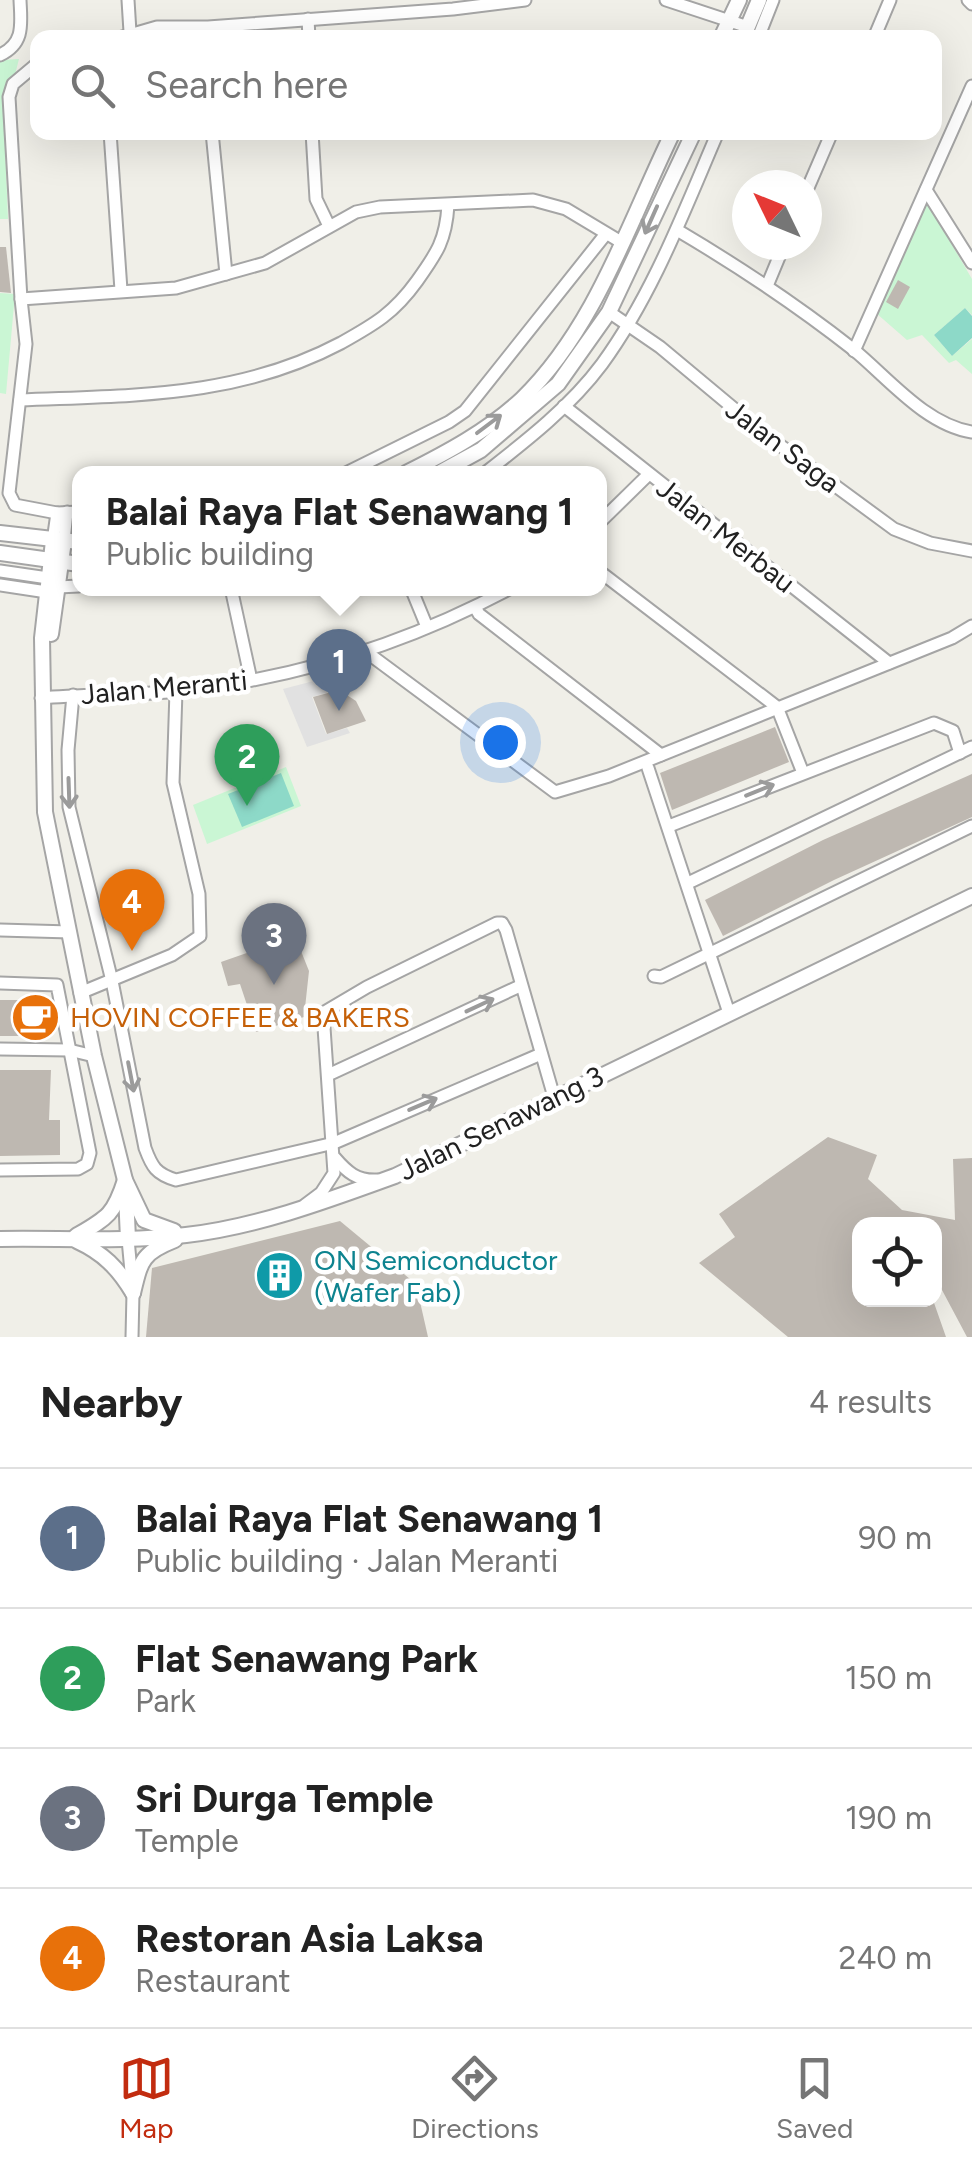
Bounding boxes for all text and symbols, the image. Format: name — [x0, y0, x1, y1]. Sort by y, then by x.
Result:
search box — [30, 30, 942, 140]
icon: search — [65, 58, 120, 113]
text: Search here — [145, 62, 348, 108]
north arrow — [732, 170, 822, 260]
one-way arrow — [641, 204, 659, 235]
street label: Jalan Saga — [719, 392, 847, 500]
one-way arrow — [475, 413, 502, 434]
popup — [72, 466, 607, 596]
street label: Jalan Merbau — [650, 470, 802, 600]
text: Balai Raya Flat Senawang 1 — [105, 489, 574, 535]
text: Public building — [105, 535, 314, 573]
pin: 1 — [306, 628, 372, 711]
street label: Jalan Meranti — [79, 663, 249, 711]
your location — [475, 717, 526, 768]
pin: 2 — [214, 724, 280, 806]
one-way arrow — [60, 776, 79, 808]
one-way arrow — [744, 780, 775, 798]
pin: 4 — [100, 868, 164, 951]
pin: 3 — [242, 902, 306, 985]
cafe icon: HOVIN COFFEE & BAKERS — [9, 991, 61, 1043]
one-way arrow — [464, 994, 494, 1013]
place label: HOVIN COFFEE & BAKERS — [70, 1000, 410, 1034]
street label: Jalan Senawang 3 — [393, 1059, 609, 1187]
one-way arrow — [122, 1060, 141, 1092]
one-way arrow — [407, 1094, 438, 1112]
map controls — [852, 1217, 942, 1307]
button: locate — [852, 1217, 942, 1307]
place label: ON Semiconductor (Wafer Fab) — [314, 1243, 558, 1309]
building icon: ON Semiconductor (Wafer Fab) — [253, 1250, 305, 1302]
text: Nearby — [40, 1377, 182, 1428]
text: 4 results — [809, 1383, 932, 1421]
text: Balai Raya Flat Senawang 1 — [135, 1496, 603, 1542]
text: 1 — [66, 1519, 79, 1557]
text: 90 m — [858, 1519, 932, 1557]
text: Public building · Jalan Meranti — [135, 1542, 558, 1580]
text: Flat Senawang Park — [135, 1636, 478, 1682]
text: 2 — [63, 1659, 82, 1697]
text: 150 m — [845, 1659, 932, 1697]
text: Park — [135, 1682, 196, 1720]
text: Sri Durga Temple — [135, 1776, 433, 1822]
text: 3 — [64, 1799, 81, 1837]
text: 190 m — [845, 1799, 932, 1837]
text: Temple — [135, 1822, 239, 1860]
text: Restoran Asia Laksa — [135, 1916, 484, 1962]
text: 4 — [62, 1939, 83, 1977]
text: 240 m — [839, 1939, 932, 1977]
text: Restaurant — [135, 1962, 291, 2000]
tab: Map — [119, 2051, 174, 2145]
tab: Directions — [411, 2051, 539, 2145]
tab: Saved — [776, 2051, 853, 2145]

